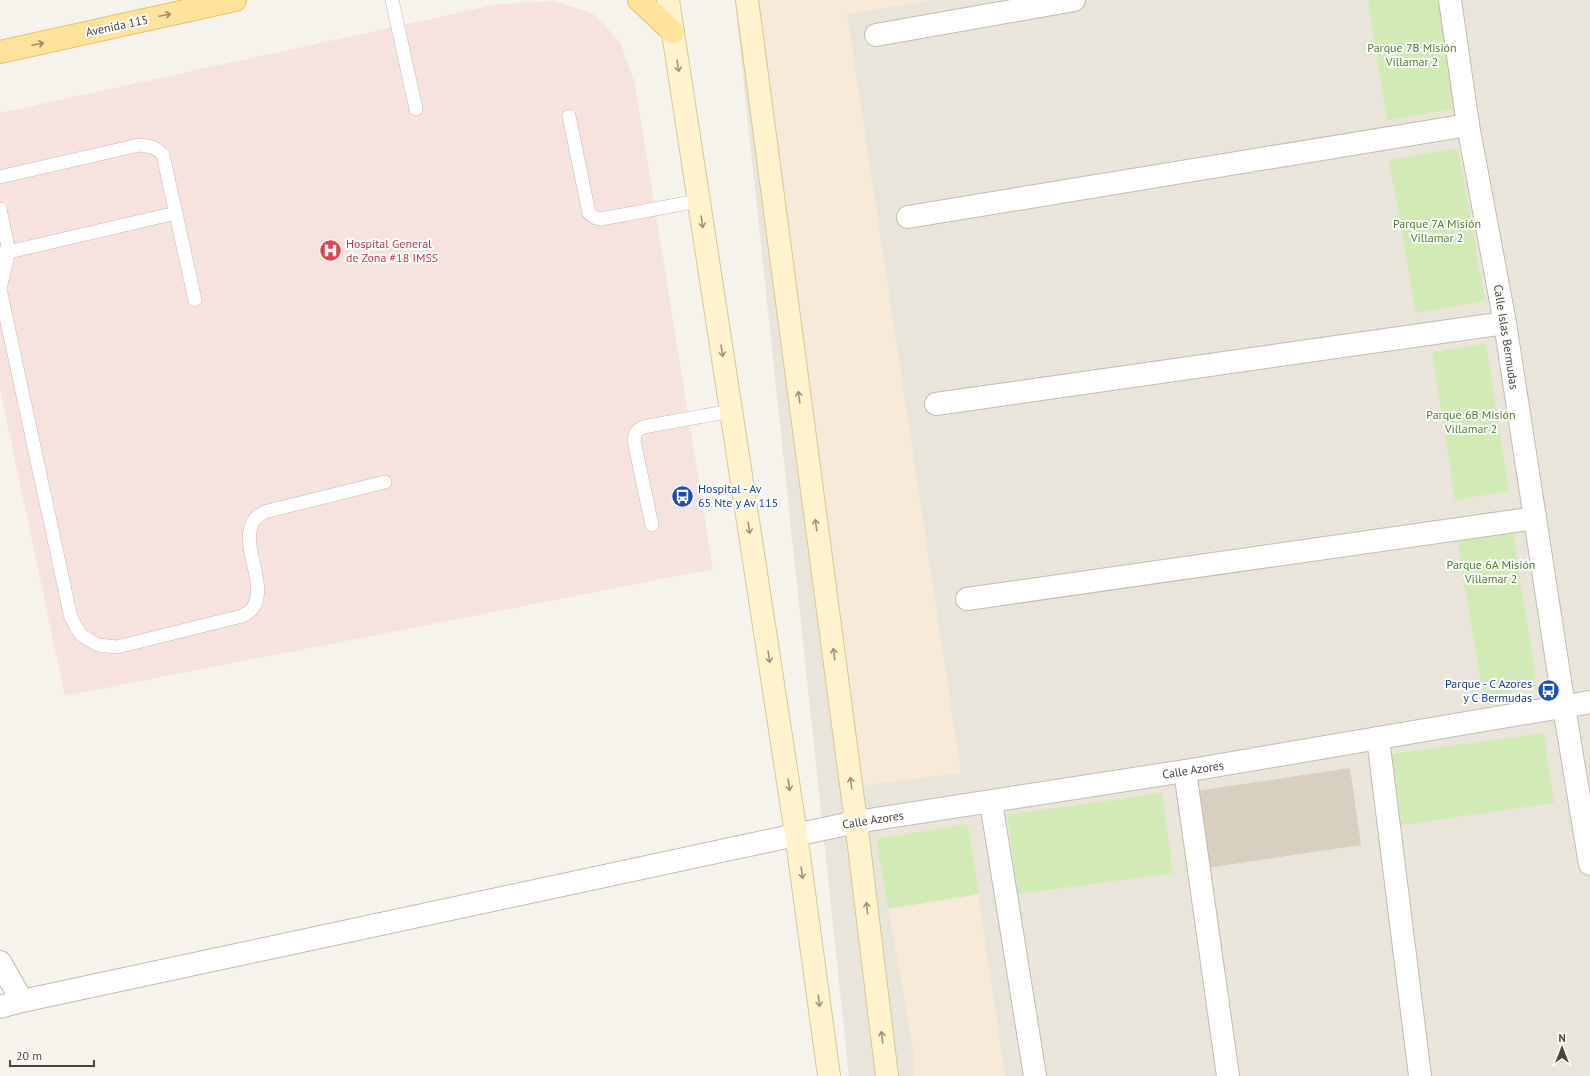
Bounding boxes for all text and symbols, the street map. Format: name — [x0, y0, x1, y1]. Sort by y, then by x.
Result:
one-way arrow — [158, 11, 171, 19]
street label: Avenida 115 — [84, 12, 149, 39]
one-way arrow — [31, 39, 44, 47]
park label: Parque 7B Misión Villamar 2 — [1367, 40, 1457, 69]
one-way arrow — [674, 59, 682, 72]
one-way arrow — [698, 215, 706, 228]
park label: Parque 7A Misión Villamar 2 — [1393, 216, 1481, 245]
place label: Hospital General de Zona #18 IMSS — [346, 236, 438, 265]
hospital icon: Hospital General de Zona #18 IMSS — [318, 238, 344, 264]
street label: Calle Islas Bermudas — [1491, 283, 1522, 390]
one-way arrow — [718, 344, 726, 357]
one-way arrow — [795, 390, 803, 403]
park label: Parque 6B Misión Villamar 2 — [1426, 407, 1516, 436]
place label: Hospital - Av 65 Nte y Av 115 — [698, 481, 778, 510]
bus stop icon: Hospital - Av 65 Nte y Av 115 — [670, 483, 696, 509]
one-way arrow — [813, 519, 820, 532]
one-way arrow — [745, 521, 753, 534]
park label: Parque 6A Misión Villamar 2 — [1447, 557, 1535, 586]
one-way arrow — [830, 648, 837, 661]
one-way arrow — [765, 650, 773, 663]
place label: Parque - C Azores y C Bermudas — [1445, 676, 1532, 705]
bus stop icon: Parque - C Azores y C Bermudas — [1535, 678, 1561, 704]
street label: Calle Azores — [1161, 757, 1225, 782]
one-way arrow — [847, 777, 855, 790]
one-way arrow — [785, 778, 793, 791]
street label: Calle Azores — [841, 807, 905, 832]
one-way arrow — [798, 866, 806, 879]
one-way arrow — [863, 902, 870, 915]
one-way arrow — [815, 994, 823, 1007]
north arrow — [1542, 1028, 1582, 1068]
one-way arrow — [879, 1031, 886, 1044]
text: N — [1558, 1031, 1566, 1045]
scale bar — [10, 1042, 94, 1068]
text: 20 m — [16, 1048, 42, 1063]

